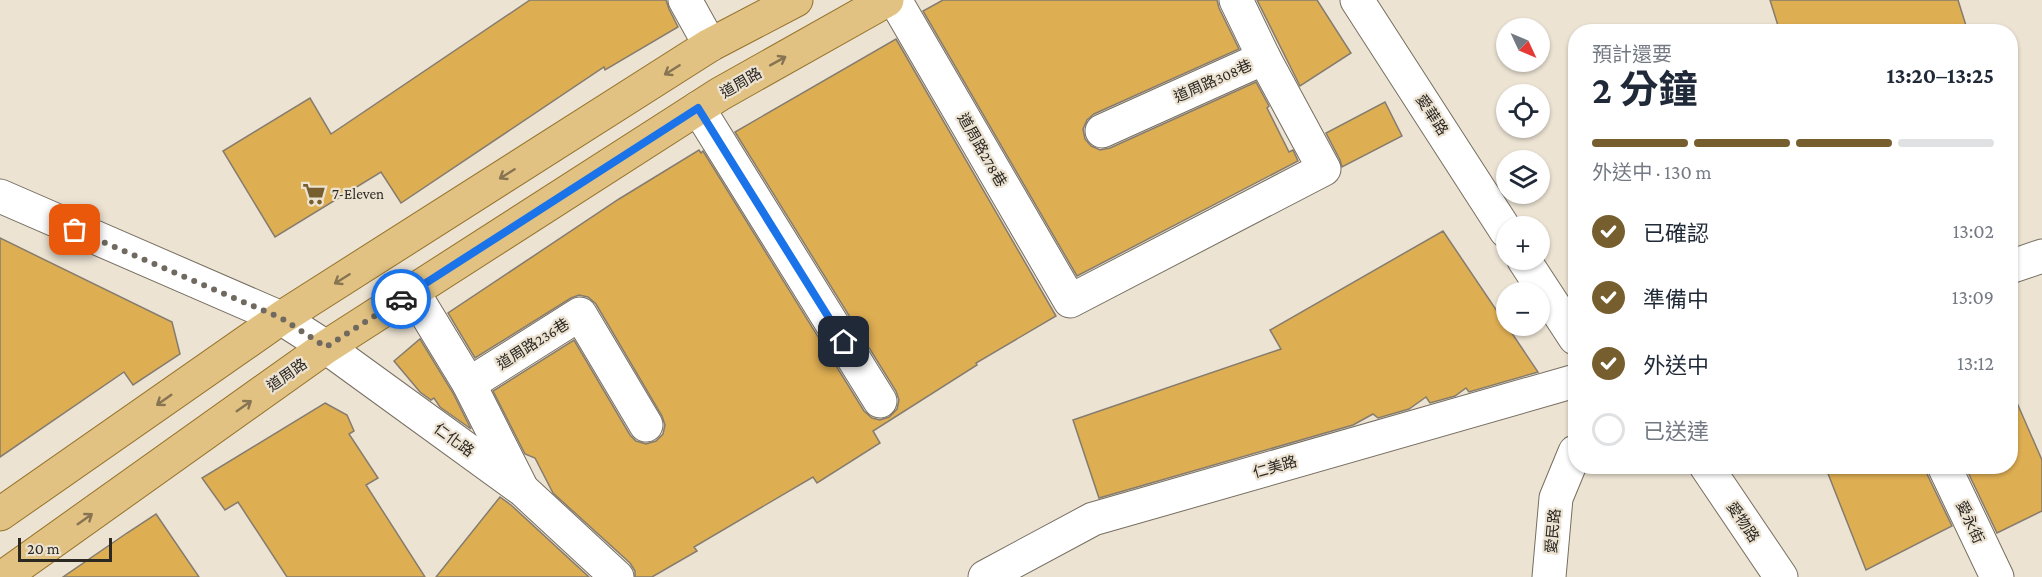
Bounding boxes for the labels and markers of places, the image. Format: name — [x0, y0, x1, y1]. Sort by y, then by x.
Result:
supermarket icon: 7-Eleven — [301, 181, 327, 207]
place label: 7-Eleven — [332, 186, 384, 202]
pin — [49, 204, 100, 255]
pin — [818, 316, 869, 367]

